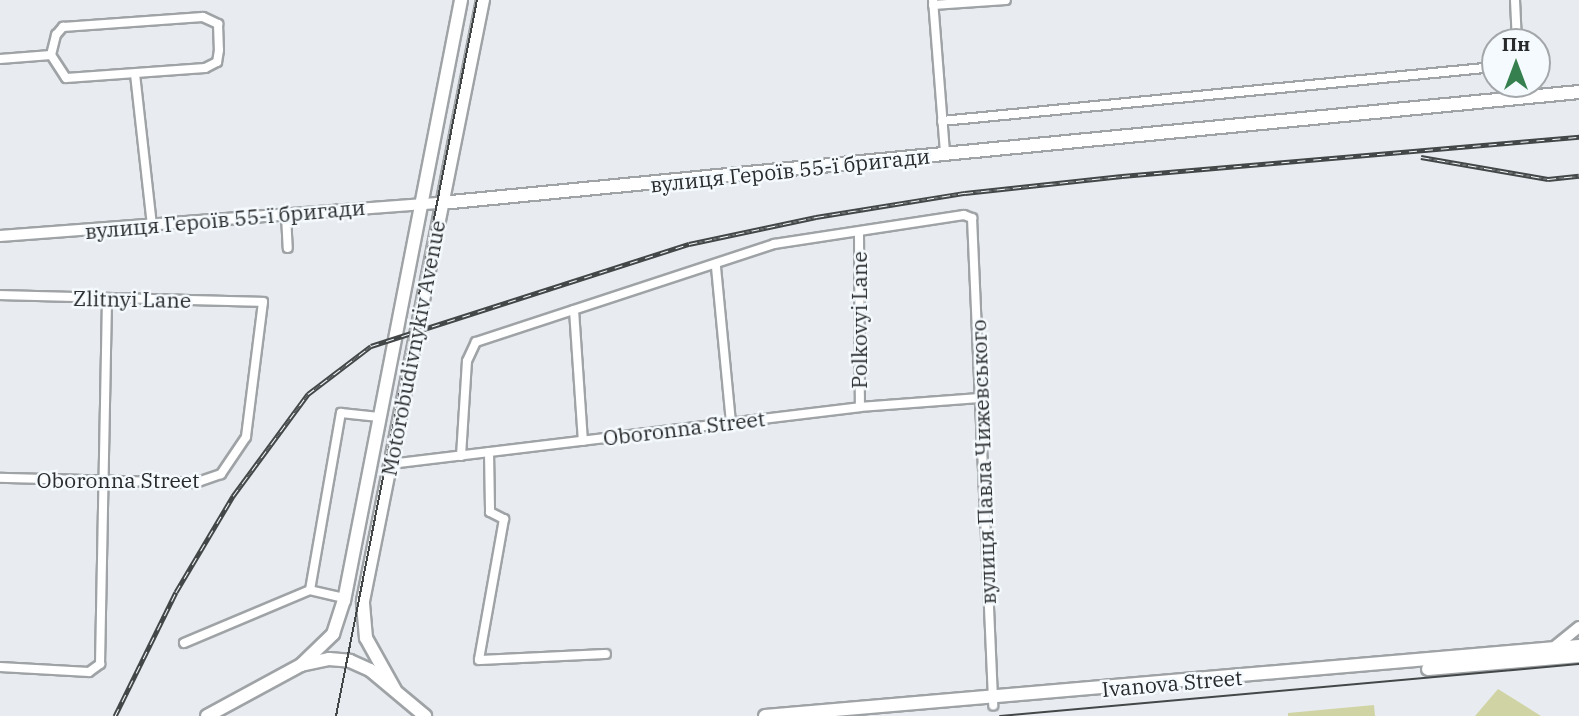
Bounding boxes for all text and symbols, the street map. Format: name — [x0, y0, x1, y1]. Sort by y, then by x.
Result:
north arrow — [1481, 28, 1551, 98]
text: Пн — [1502, 32, 1530, 56]
street label: вулиця Героїв 55-ї бригади — [649, 143, 931, 197]
street label: вулиця Героїв 55-ї бригади — [84, 194, 366, 244]
street label: Motorobudivnykiv Avenue — [376, 218, 450, 478]
street label: Polkovyi Lane — [846, 251, 872, 389]
street label: Zlitnyi Lane — [73, 285, 191, 313]
street label: вулиця Павла Чижевського — [965, 319, 1001, 605]
street label: Oboronna Street — [602, 406, 766, 450]
street label: Oboronna Street — [37, 467, 199, 493]
street label: Ivanova Street — [1101, 664, 1243, 702]

